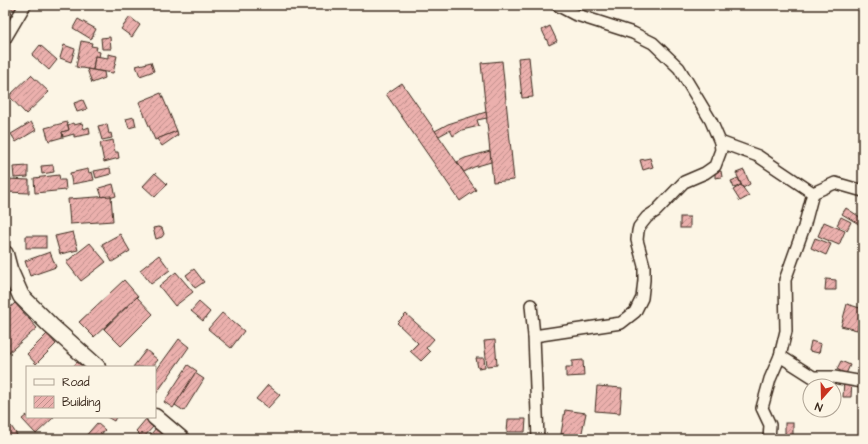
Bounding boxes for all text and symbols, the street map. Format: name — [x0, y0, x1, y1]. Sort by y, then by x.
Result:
legend — [26, 366, 156, 418]
text: Road — [62, 374, 90, 391]
north arrow — [802, 378, 842, 418]
text: Building — [62, 394, 100, 412]
text: N — [813, 399, 825, 415]

